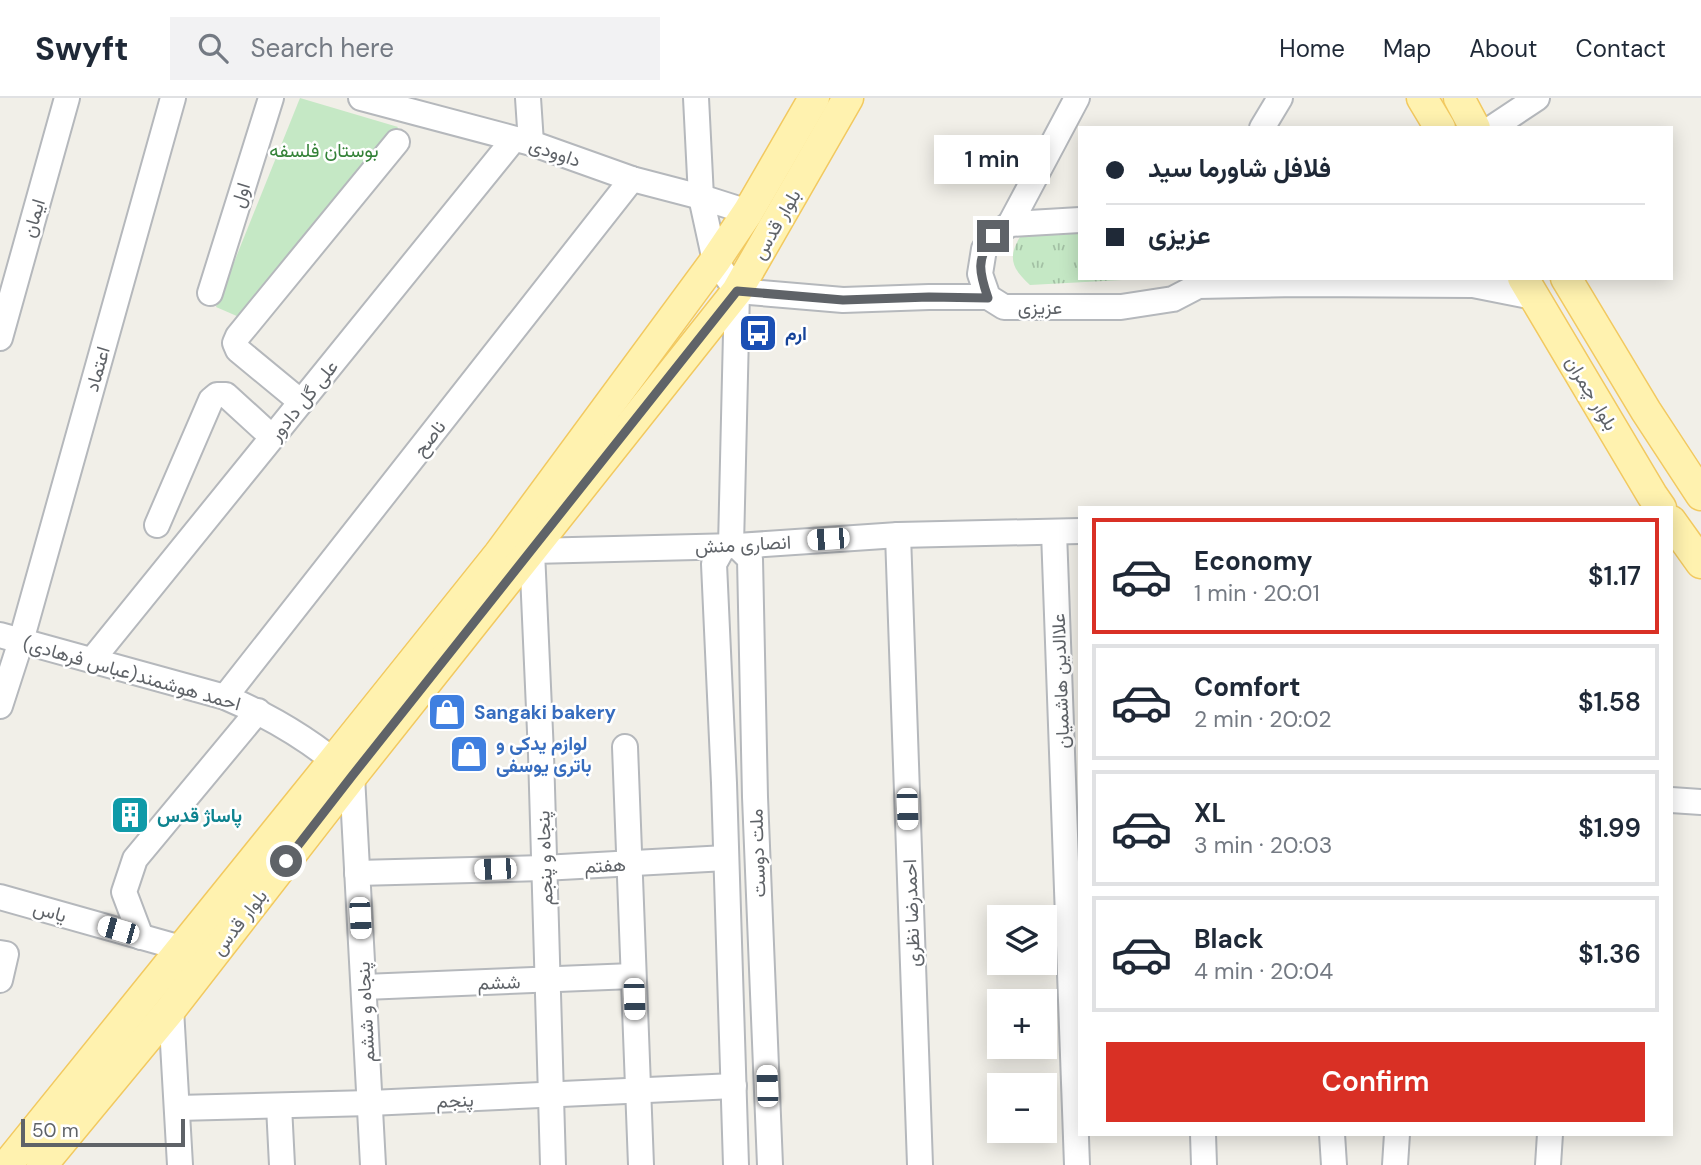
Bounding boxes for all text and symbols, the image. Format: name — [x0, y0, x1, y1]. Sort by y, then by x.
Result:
search box — [170, 17, 660, 80]
text: Swyft — [35, 27, 128, 70]
icon: search — [194, 29, 232, 67]
text: Search here — [250, 31, 394, 65]
text: Home — [1279, 33, 1345, 64]
text: Map — [1383, 33, 1431, 64]
text: About — [1469, 33, 1538, 64]
text: Contact — [1576, 33, 1666, 64]
street label: داوودی — [526, 132, 584, 173]
callout: 1 min — [935, 135, 1051, 184]
park label: بوستان فلسفه — [269, 138, 379, 163]
text: 1 min — [965, 144, 1019, 174]
text: فلافل شاورما سید — [1148, 151, 1331, 185]
street label: اول — [225, 180, 256, 211]
street label: بلوار قدس — [746, 185, 807, 264]
street label: ایمان — [16, 196, 51, 240]
text: عزیزی — [1148, 218, 1210, 252]
route end — [977, 220, 1009, 252]
street label: عزیزی — [1018, 295, 1062, 320]
bus stop icon: ارم — [737, 312, 779, 354]
place label: ارم — [785, 321, 807, 346]
street label: اعتماد — [79, 344, 116, 395]
street label: بلوار چمران — [1559, 351, 1624, 436]
street label: علی گل دادور — [262, 355, 344, 447]
street label: ناصح — [407, 415, 452, 462]
car — [807, 527, 850, 551]
street label: انصاری منش — [694, 530, 792, 559]
text: Economy — [1194, 544, 1312, 578]
icon: car — [1110, 545, 1173, 608]
text: $1.17 — [1588, 559, 1641, 593]
text: 1 min · 20:01 — [1194, 578, 1320, 608]
street label: علاالدین هاشمیان — [1046, 613, 1075, 749]
street label: احمد هوشمند(عباس فرهادی) — [20, 630, 244, 717]
text: Comfort — [1194, 670, 1300, 704]
icon: car — [1110, 671, 1173, 734]
text: $1.58 — [1578, 685, 1641, 719]
shop icon: Sangaki bakery — [426, 691, 468, 733]
place label: Sangaki bakery — [474, 700, 616, 725]
text: 2 min · 20:02 — [1194, 704, 1332, 734]
place label: لوازم یدکی و باتری یوسفی — [496, 731, 592, 778]
shop icon: لوازم یدکی و باتری یوسفی — [448, 733, 490, 775]
car — [896, 788, 919, 830]
building icon: پاساژ قدس — [109, 794, 151, 836]
text: XL — [1194, 796, 1226, 830]
icon: car — [1110, 797, 1173, 860]
place label: پاساژ قدس — [157, 803, 242, 829]
street label: ملت دوست — [743, 808, 772, 898]
street label: پنجاه و پنجم — [530, 810, 560, 906]
text: $1.99 — [1578, 811, 1641, 845]
text: 3 min · 20:03 — [1194, 830, 1332, 860]
route start — [270, 845, 302, 877]
street label: هفتم — [584, 852, 626, 879]
car — [474, 858, 517, 880]
street label: احمدرضا نظری — [897, 859, 926, 967]
street label: بلوار قدس — [206, 884, 273, 960]
street label: یاس — [30, 895, 69, 928]
car — [349, 896, 372, 940]
map controls — [987, 905, 1057, 1143]
button: layers — [987, 905, 1057, 975]
car — [95, 914, 142, 946]
text: Black — [1194, 922, 1264, 956]
icon: car — [1110, 923, 1173, 986]
text: $1.36 — [1578, 937, 1641, 971]
text: 4 min · 20:04 — [1194, 956, 1333, 986]
street label: پنجاه و ششم — [350, 961, 382, 1063]
street label: ششم — [477, 969, 521, 996]
car — [623, 978, 646, 1020]
button: + — [987, 989, 1057, 1059]
button: Confirm — [1106, 1042, 1645, 1122]
car — [756, 1065, 779, 1107]
button: − — [987, 1073, 1057, 1143]
street label: پنجم — [436, 1087, 474, 1115]
scale bar — [21, 1116, 186, 1148]
text: 50 m — [32, 1118, 79, 1143]

